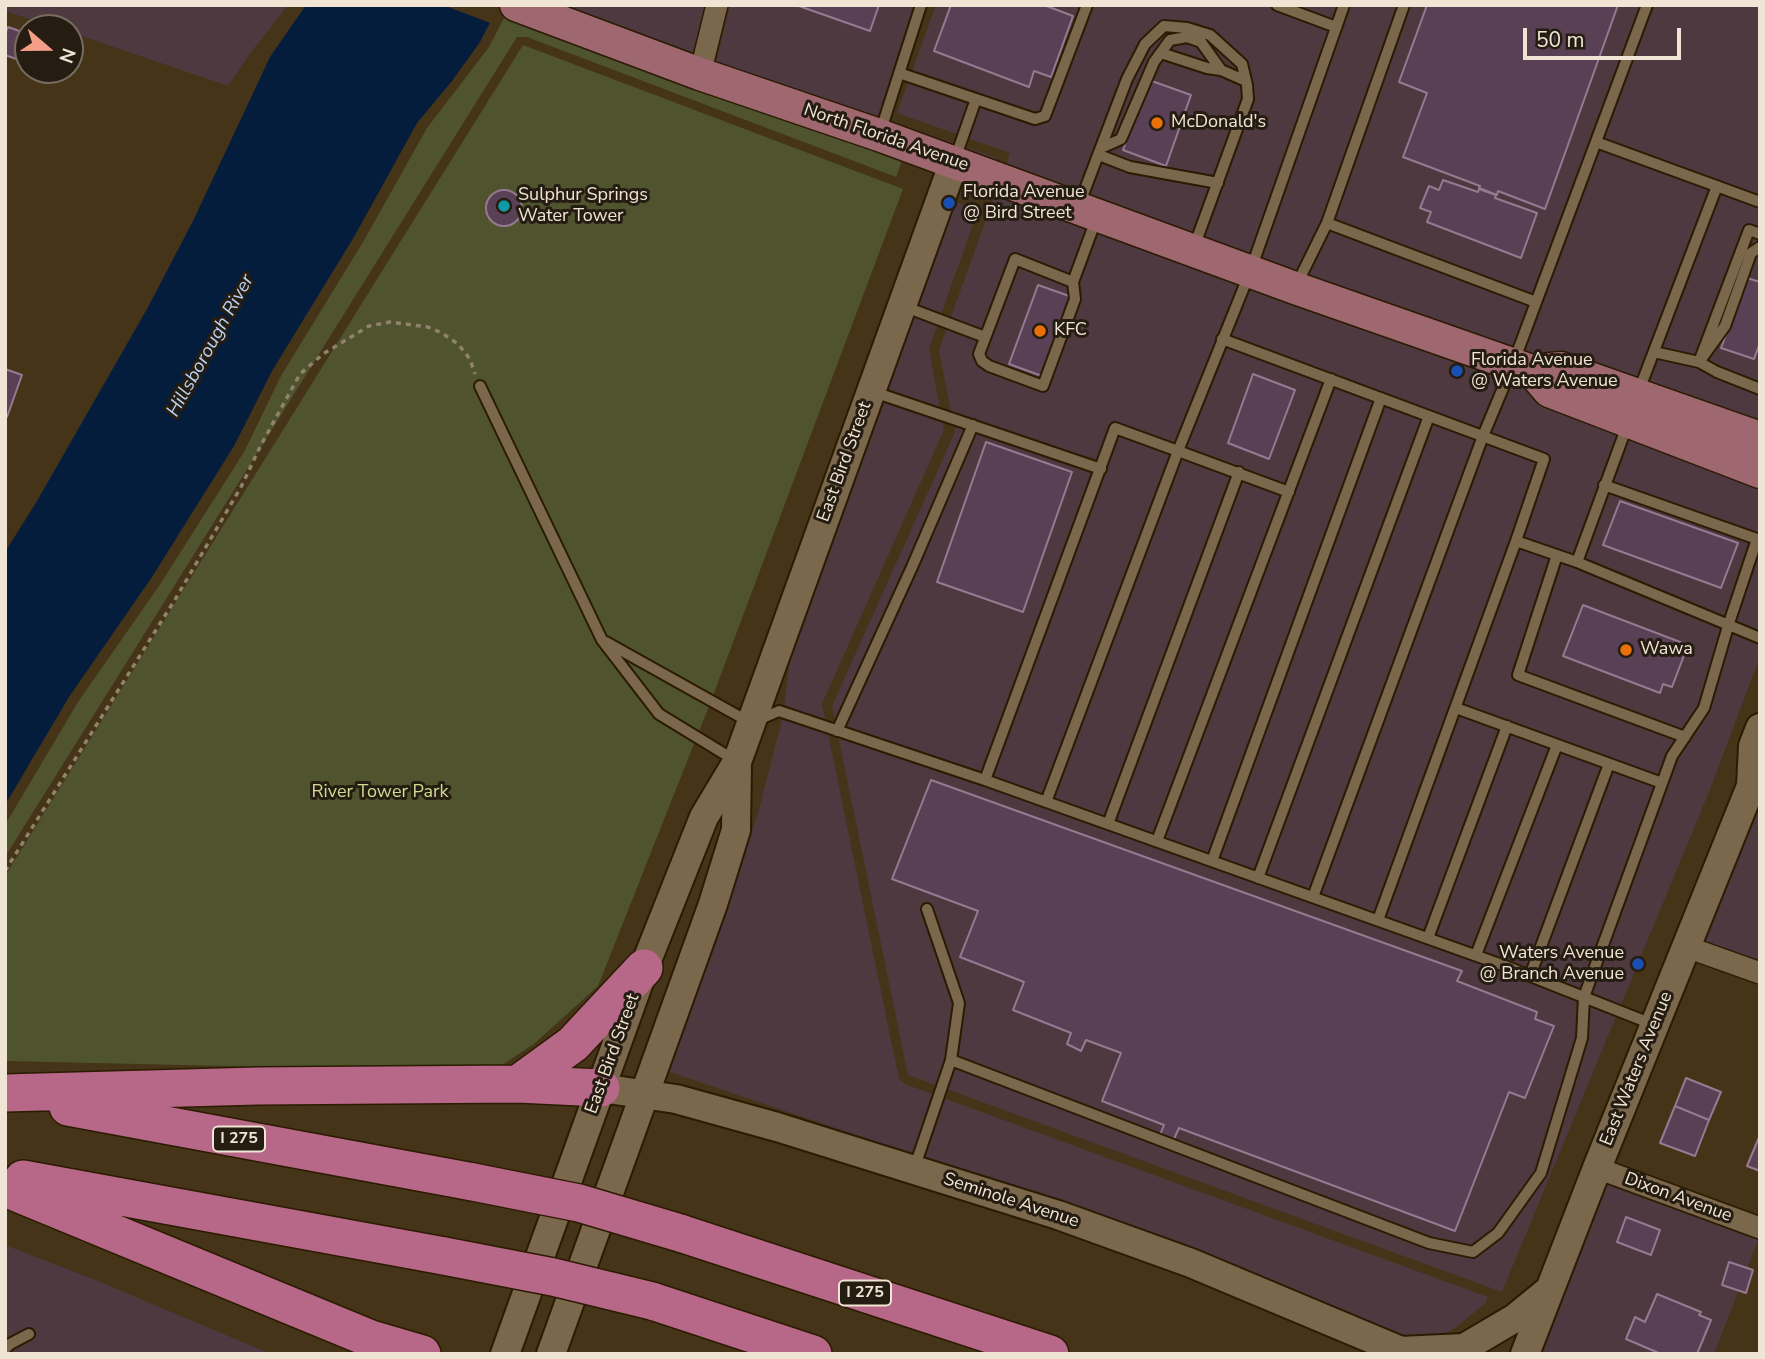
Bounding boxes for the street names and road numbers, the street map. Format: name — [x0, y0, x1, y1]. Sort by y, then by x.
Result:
street label: North Florida Avenue — [801, 100, 971, 176]
street label: East Bird Street — [813, 399, 877, 525]
street label: East Waters Avenue — [1596, 989, 1678, 1149]
street label: East Bird Street — [581, 991, 645, 1117]
road number: I 275 — [213, 1126, 265, 1152]
street label: Seminole Avenue — [941, 1169, 1081, 1233]
street label: Dixon Avenue — [1621, 1169, 1735, 1227]
road number: I 275 — [839, 1280, 891, 1306]

